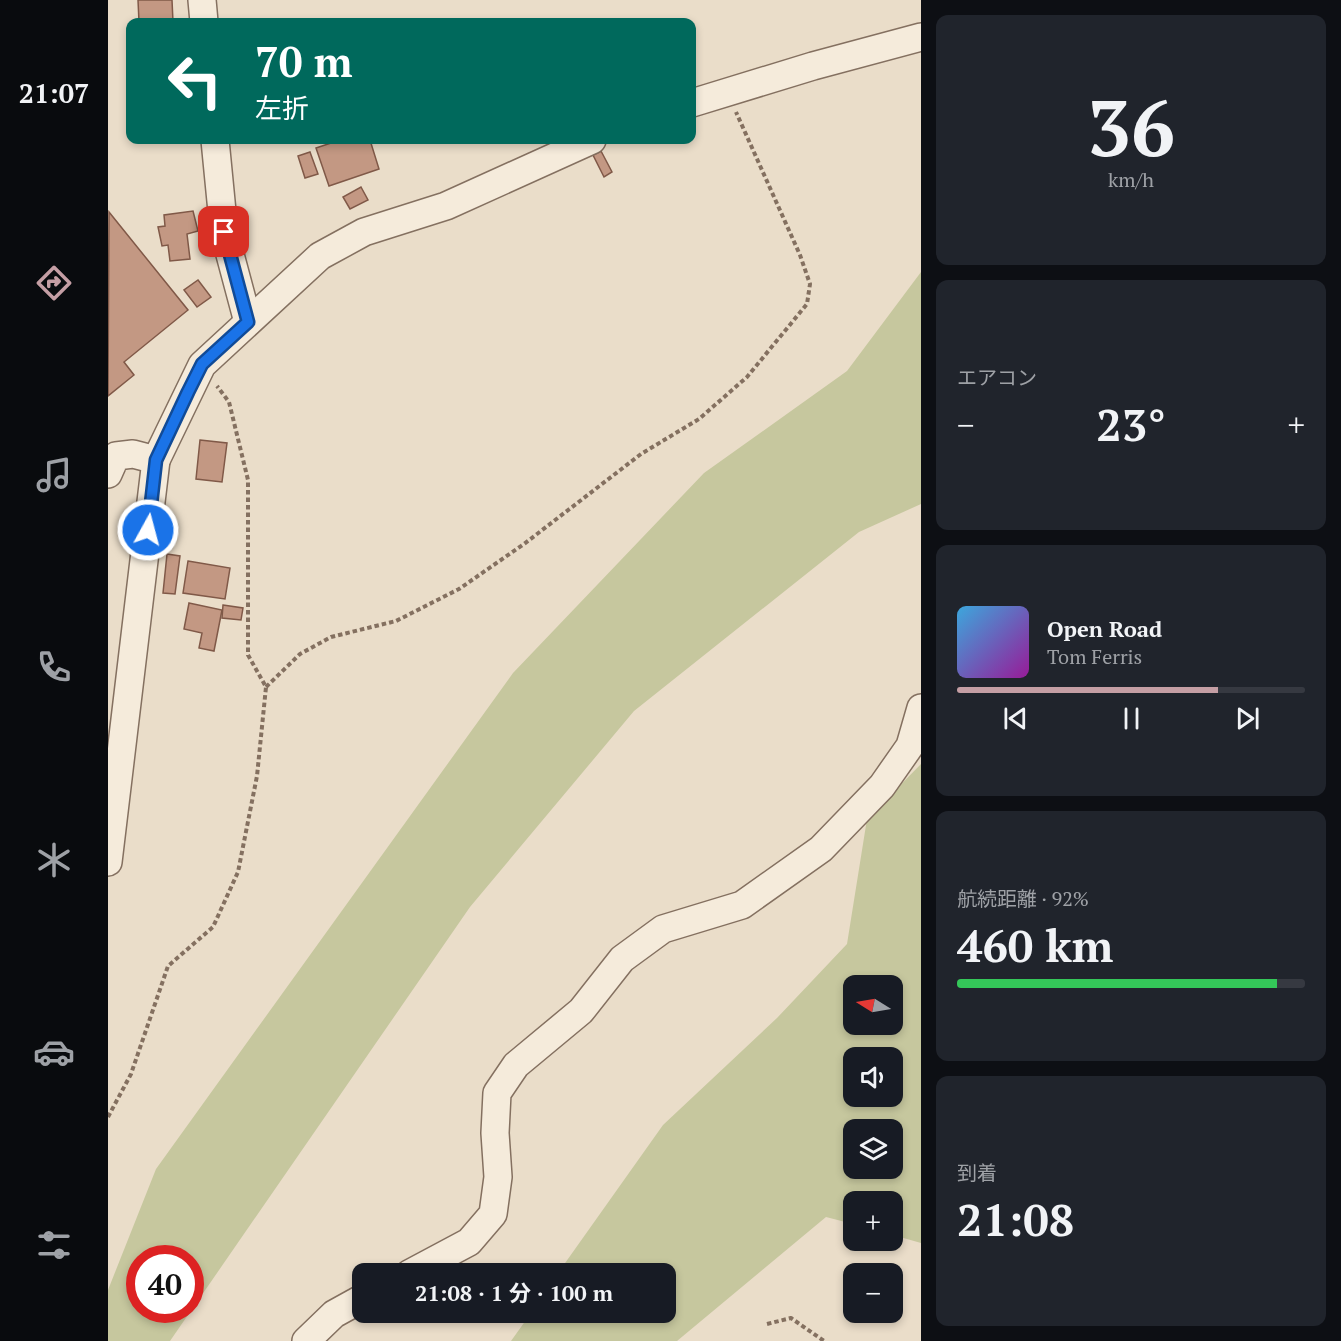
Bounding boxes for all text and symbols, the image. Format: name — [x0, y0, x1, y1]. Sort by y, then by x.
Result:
text: 70 m — [255, 33, 353, 89]
icon: left — [156, 42, 234, 120]
text: 21:07 — [19, 75, 89, 111]
text: 36 — [1087, 75, 1175, 178]
text: 左折 — [255, 90, 309, 126]
text: km/h — [1108, 166, 1154, 193]
pin — [198, 206, 249, 257]
icon: arrive — [207, 215, 240, 248]
icon: directions — [33, 262, 75, 304]
text: エアコン — [957, 364, 1037, 391]
text: 23° — [1096, 394, 1166, 454]
text: − — [957, 403, 975, 446]
text: + — [1287, 403, 1305, 446]
icon: music — [33, 454, 75, 496]
position arrow — [116, 498, 180, 562]
text: Open Road — [1047, 614, 1162, 643]
text: Tom Ferris — [1047, 643, 1142, 670]
icon: phone — [33, 646, 75, 688]
icon: previous — [999, 702, 1032, 735]
icon: pause — [1115, 702, 1148, 735]
icon: next — [1231, 702, 1264, 735]
icon: climate — [33, 839, 75, 881]
text: 航続距離 · 92% — [957, 885, 1089, 912]
text: 460 km — [957, 915, 1113, 975]
north arrow — [843, 975, 903, 1035]
map controls — [843, 975, 903, 1323]
icon: car — [33, 1031, 75, 1073]
button: sound — [843, 1047, 903, 1107]
button: layers — [843, 1119, 903, 1179]
text: 到着 — [957, 1159, 997, 1186]
text: 21:08 — [957, 1189, 1074, 1249]
button: + — [843, 1191, 903, 1251]
icon: filters — [33, 1224, 75, 1266]
speed limit sign: 40 — [126, 1245, 204, 1323]
button: − — [843, 1263, 903, 1323]
text: 21:08 · 1 分 · 100 m — [415, 1278, 613, 1307]

